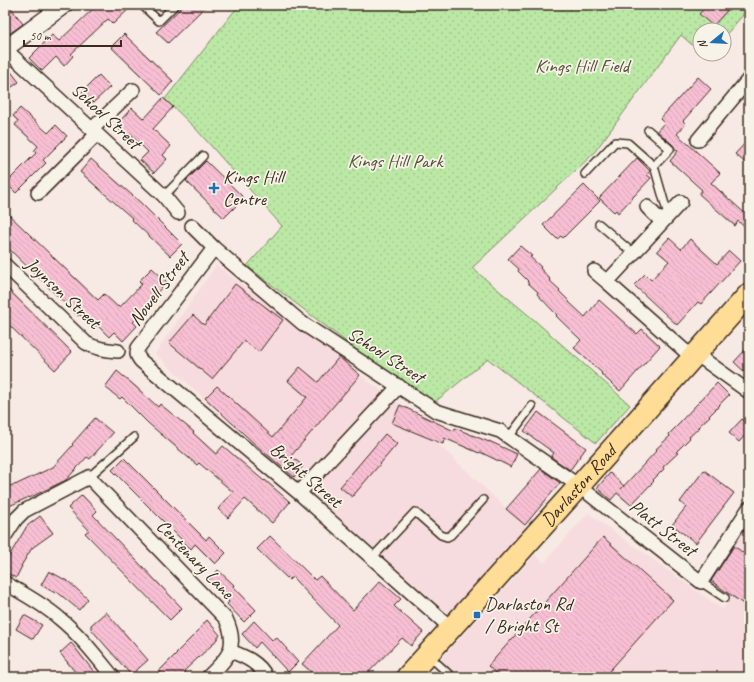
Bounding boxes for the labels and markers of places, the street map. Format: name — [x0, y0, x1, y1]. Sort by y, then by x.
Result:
place label: Kings Hill Centre — [223, 165, 287, 211]
marker: Kings Hill Centre — [208, 182, 220, 194]
place label: Darlaston Rd / Bright St — [485, 592, 575, 638]
marker: Darlaston Rd / Bright St — [472, 610, 482, 620]

